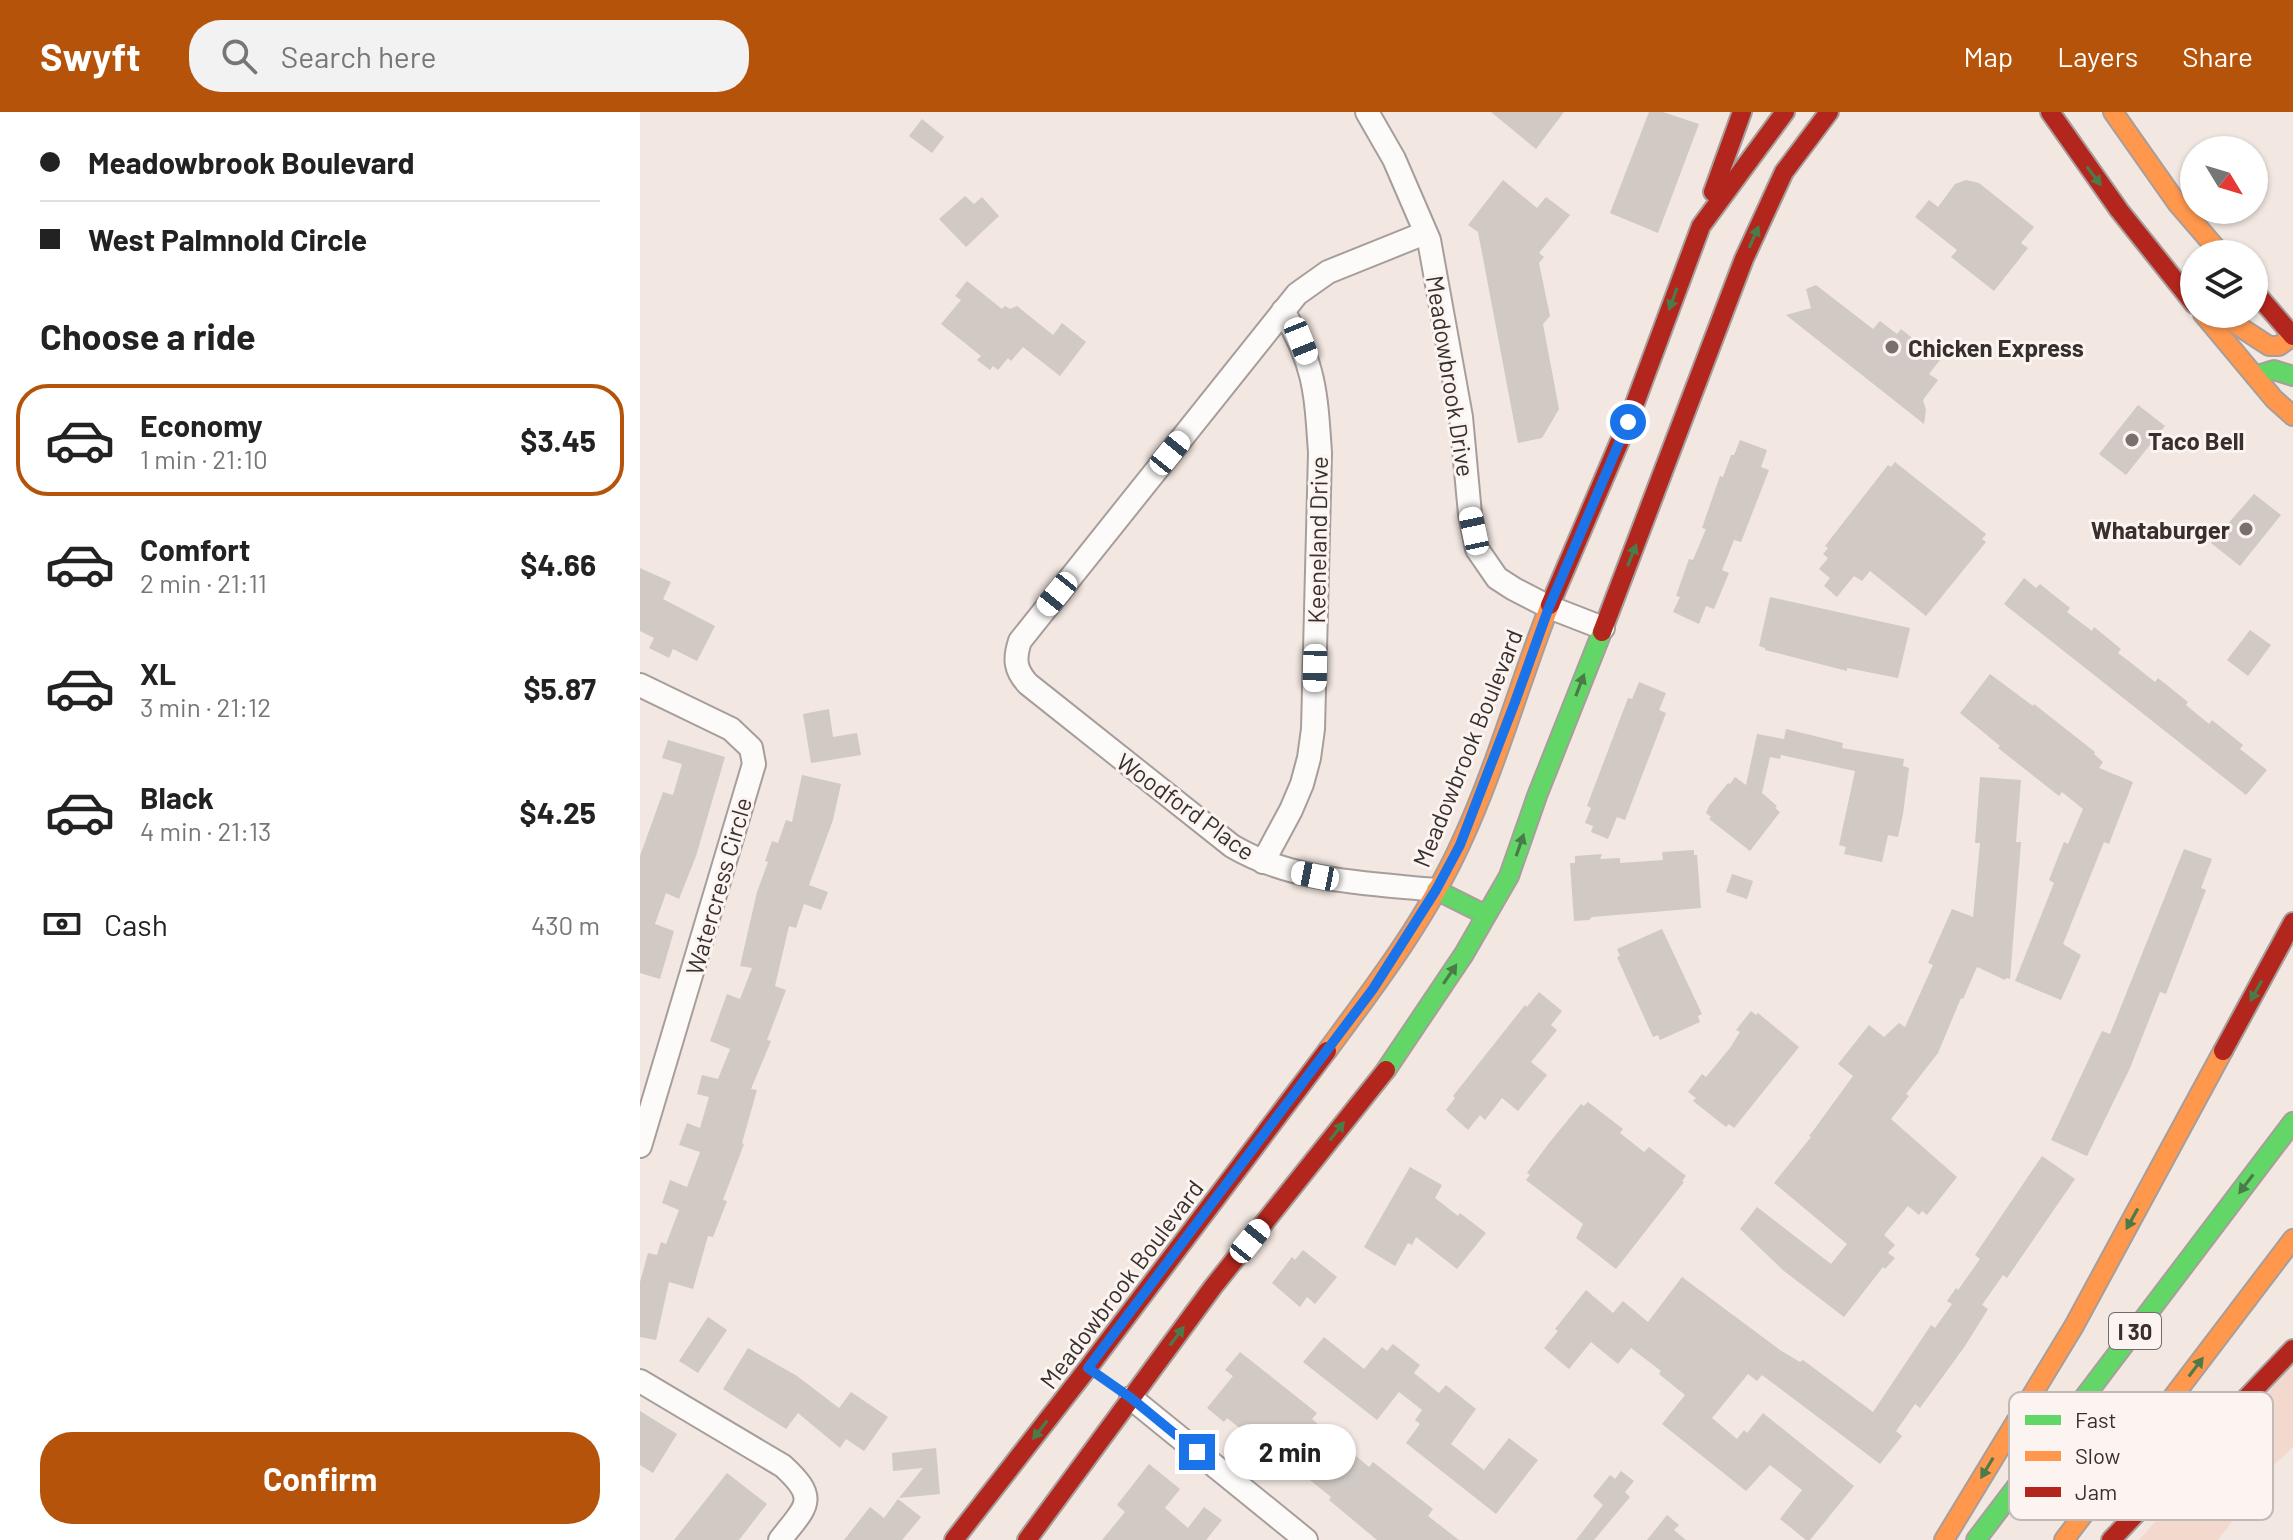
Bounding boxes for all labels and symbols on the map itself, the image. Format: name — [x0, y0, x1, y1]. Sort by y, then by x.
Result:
north arrow — [2180, 136, 2268, 224]
one-way arrow — [2086, 165, 2102, 187]
one-way arrow — [1747, 225, 1761, 248]
street label: Meadowbrook Drive — [1421, 273, 1481, 479]
one-way arrow — [1667, 287, 1679, 311]
car — [1281, 314, 1321, 368]
place label: Chicken Express — [1908, 333, 2084, 362]
marker: Chicken Express — [1883, 338, 1901, 356]
route start — [1610, 404, 1646, 440]
place label: Taco Bell — [2148, 426, 2244, 455]
car — [1146, 427, 1194, 479]
marker: Taco Bell — [2123, 431, 2141, 449]
street label: Keeneland Drive — [1301, 456, 1333, 624]
car — [1457, 505, 1491, 557]
place label: Whataburger — [2091, 515, 2230, 544]
marker: Whataburger — [2237, 520, 2255, 538]
one-way arrow — [1626, 543, 1639, 567]
car — [1033, 568, 1081, 620]
street label: Meadowbrook Boulevard — [1406, 625, 1528, 871]
car — [1303, 644, 1327, 692]
one-way arrow — [1574, 673, 1587, 697]
street label: Woodford Place — [1111, 746, 1261, 866]
street label: Watercress Circle — [679, 794, 757, 978]
one-way arrow — [1514, 833, 1526, 857]
car — [1289, 860, 1341, 892]
one-way arrow — [1442, 964, 1457, 985]
one-way arrow — [2249, 979, 2262, 1002]
one-way arrow — [1329, 1121, 1345, 1141]
one-way arrow — [2238, 1173, 2254, 1195]
street label: Meadowbrook Boulevard — [1033, 1174, 1209, 1394]
one-way arrow — [2125, 1208, 2139, 1230]
car — [1226, 1215, 1274, 1267]
road number: I 30 — [2109, 1313, 2161, 1349]
one-way arrow — [1169, 1325, 1184, 1346]
one-way arrow — [2188, 1356, 2204, 1377]
legend — [2009, 1392, 2273, 1520]
text: Fast — [2075, 1406, 2117, 1432]
one-way arrow — [1033, 1420, 1049, 1440]
callout: 2 min — [1225, 1424, 1357, 1480]
route end — [1179, 1434, 1215, 1470]
text: Slow — [2075, 1442, 2120, 1468]
one-way arrow — [1981, 1457, 1995, 1479]
text: Jam — [2075, 1478, 2117, 1504]

